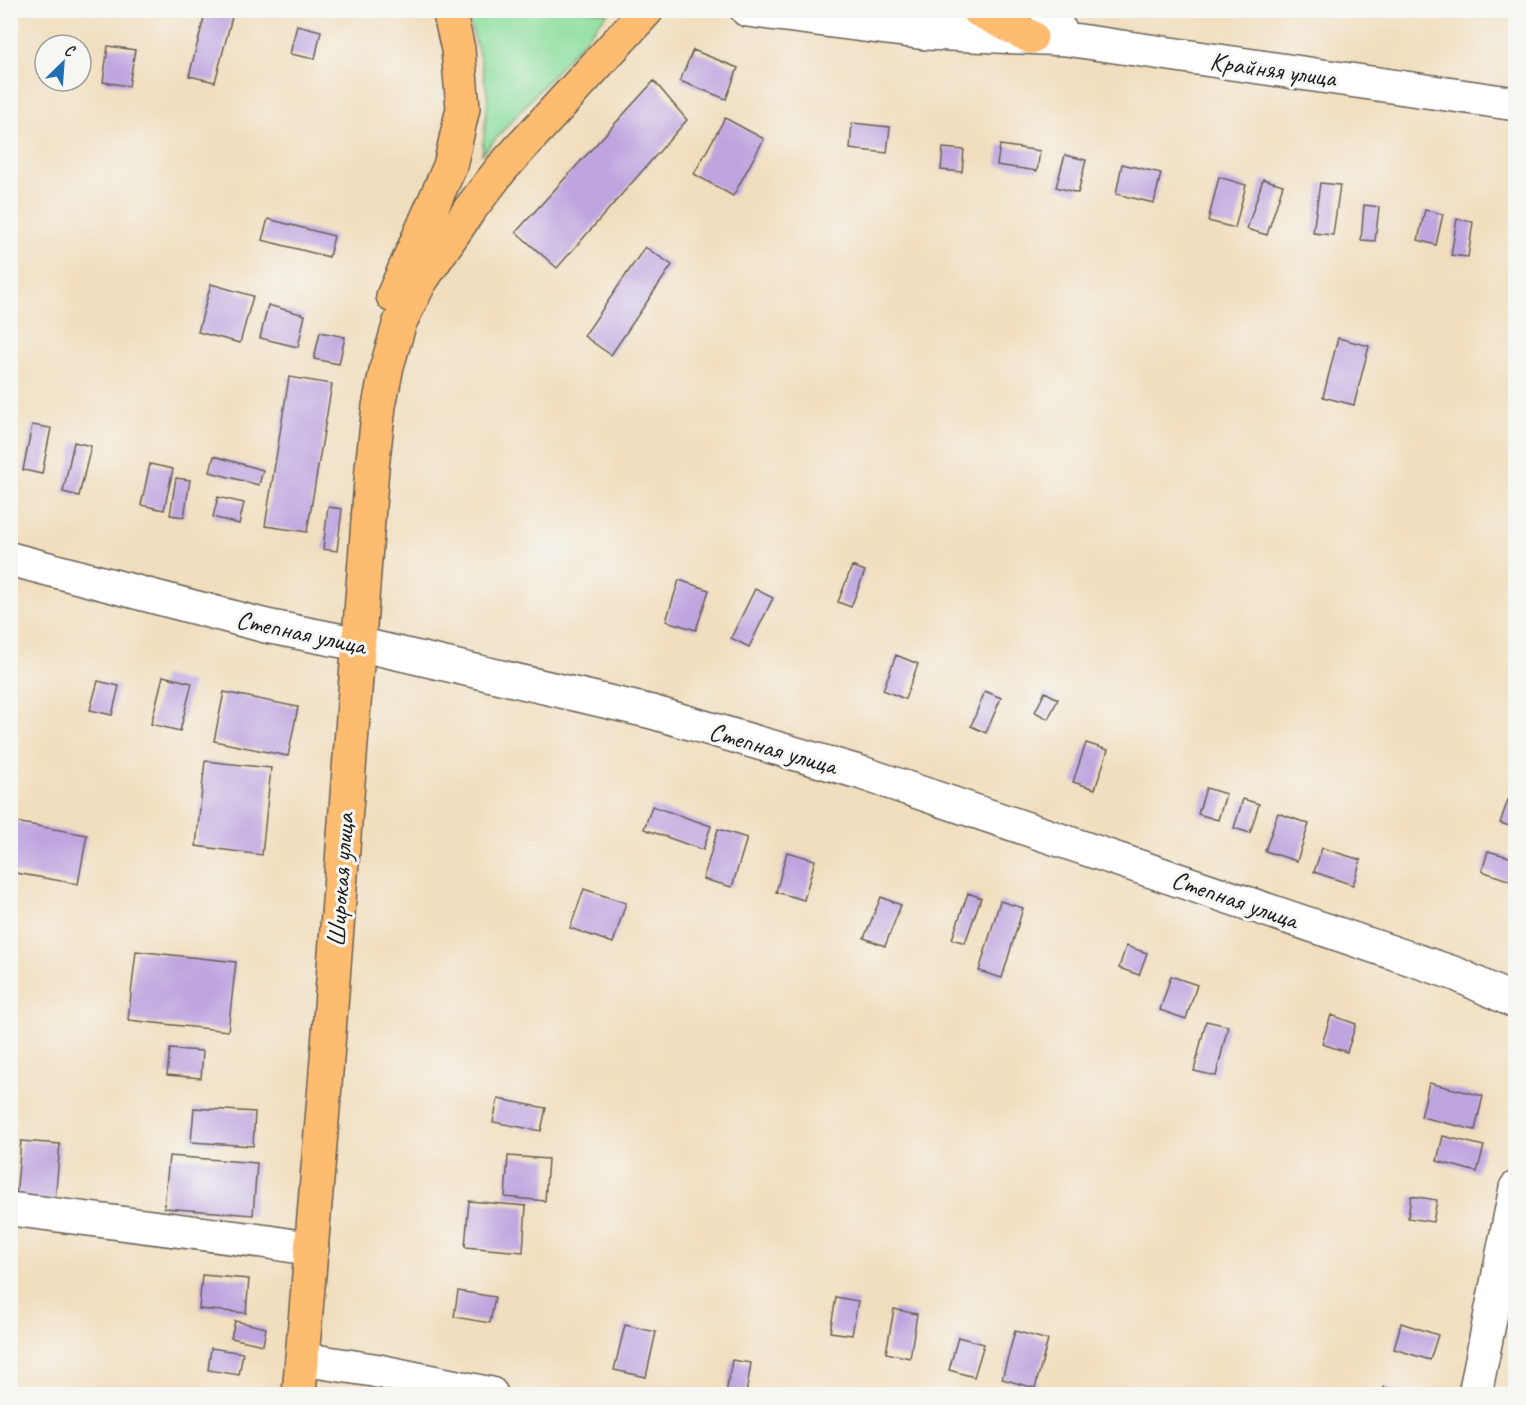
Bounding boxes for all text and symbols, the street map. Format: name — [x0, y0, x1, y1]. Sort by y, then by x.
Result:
north arrow — [33, 33, 93, 93]
text: С — [61, 40, 79, 62]
street label: Крайняя улица — [1208, 44, 1340, 95]
street label: Степная улица — [233, 603, 371, 663]
street label: Степная улица — [705, 715, 843, 783]
street label: Широкая улица — [319, 810, 362, 948]
street label: Степная улица — [1167, 862, 1305, 937]

